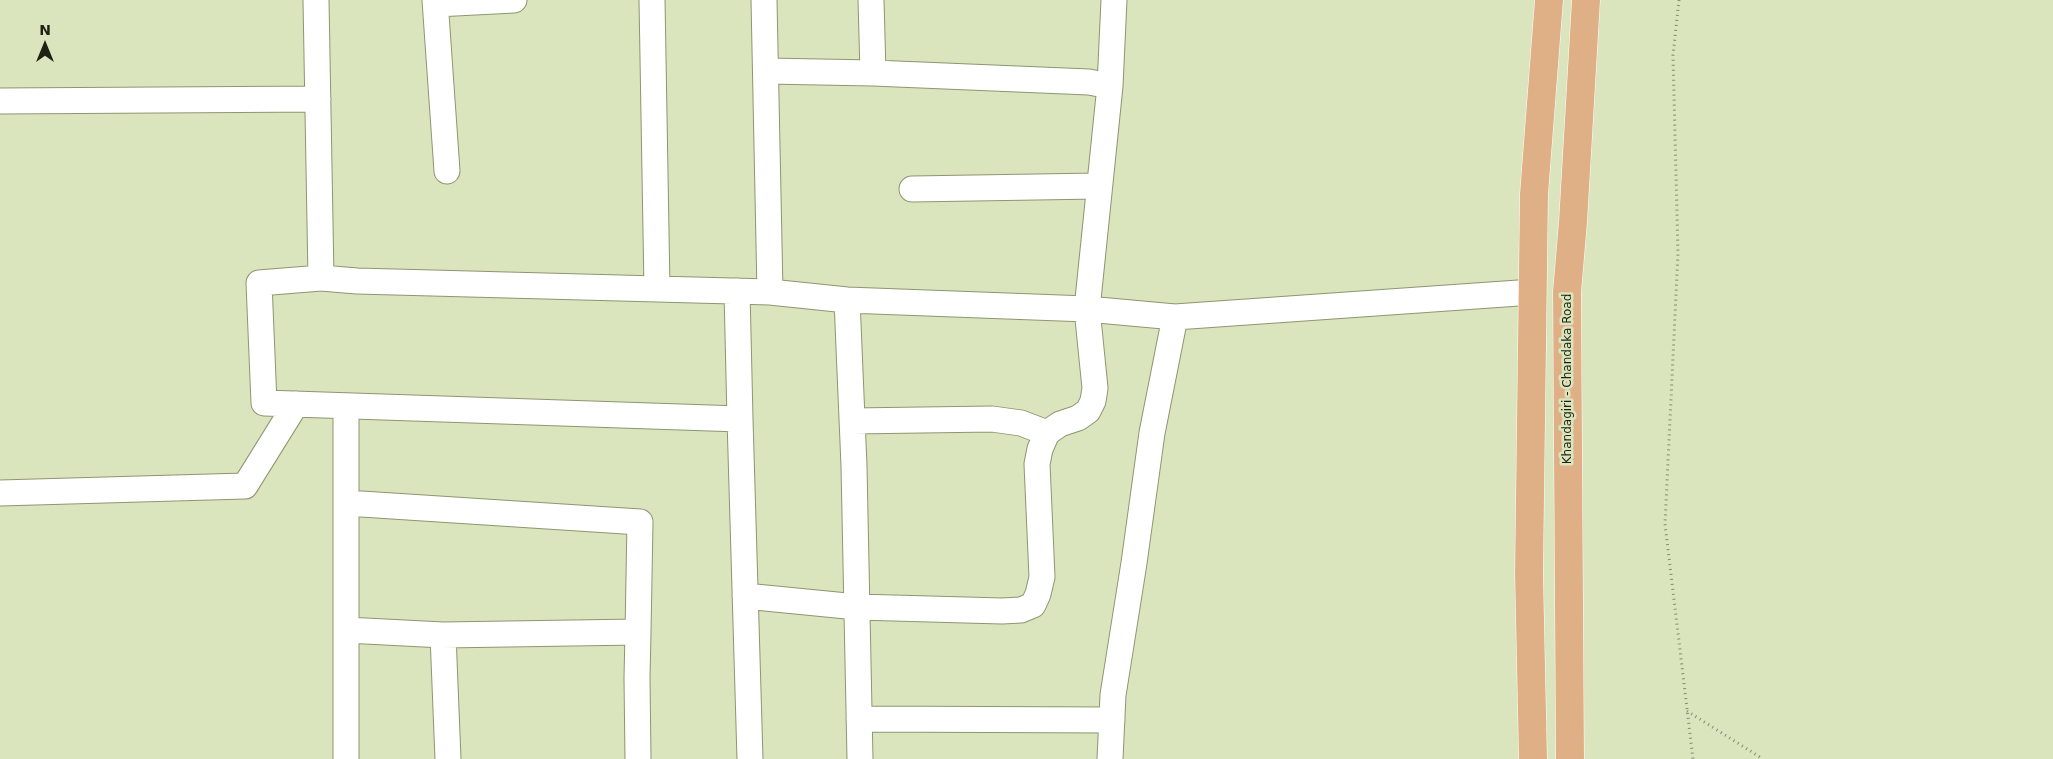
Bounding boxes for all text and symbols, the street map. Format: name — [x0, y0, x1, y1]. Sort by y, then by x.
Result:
north arrow — [20, 20, 70, 70]
text: N — [39, 22, 51, 38]
street label: Khandagiri - Chandaka Road — [1561, 294, 1575, 464]

